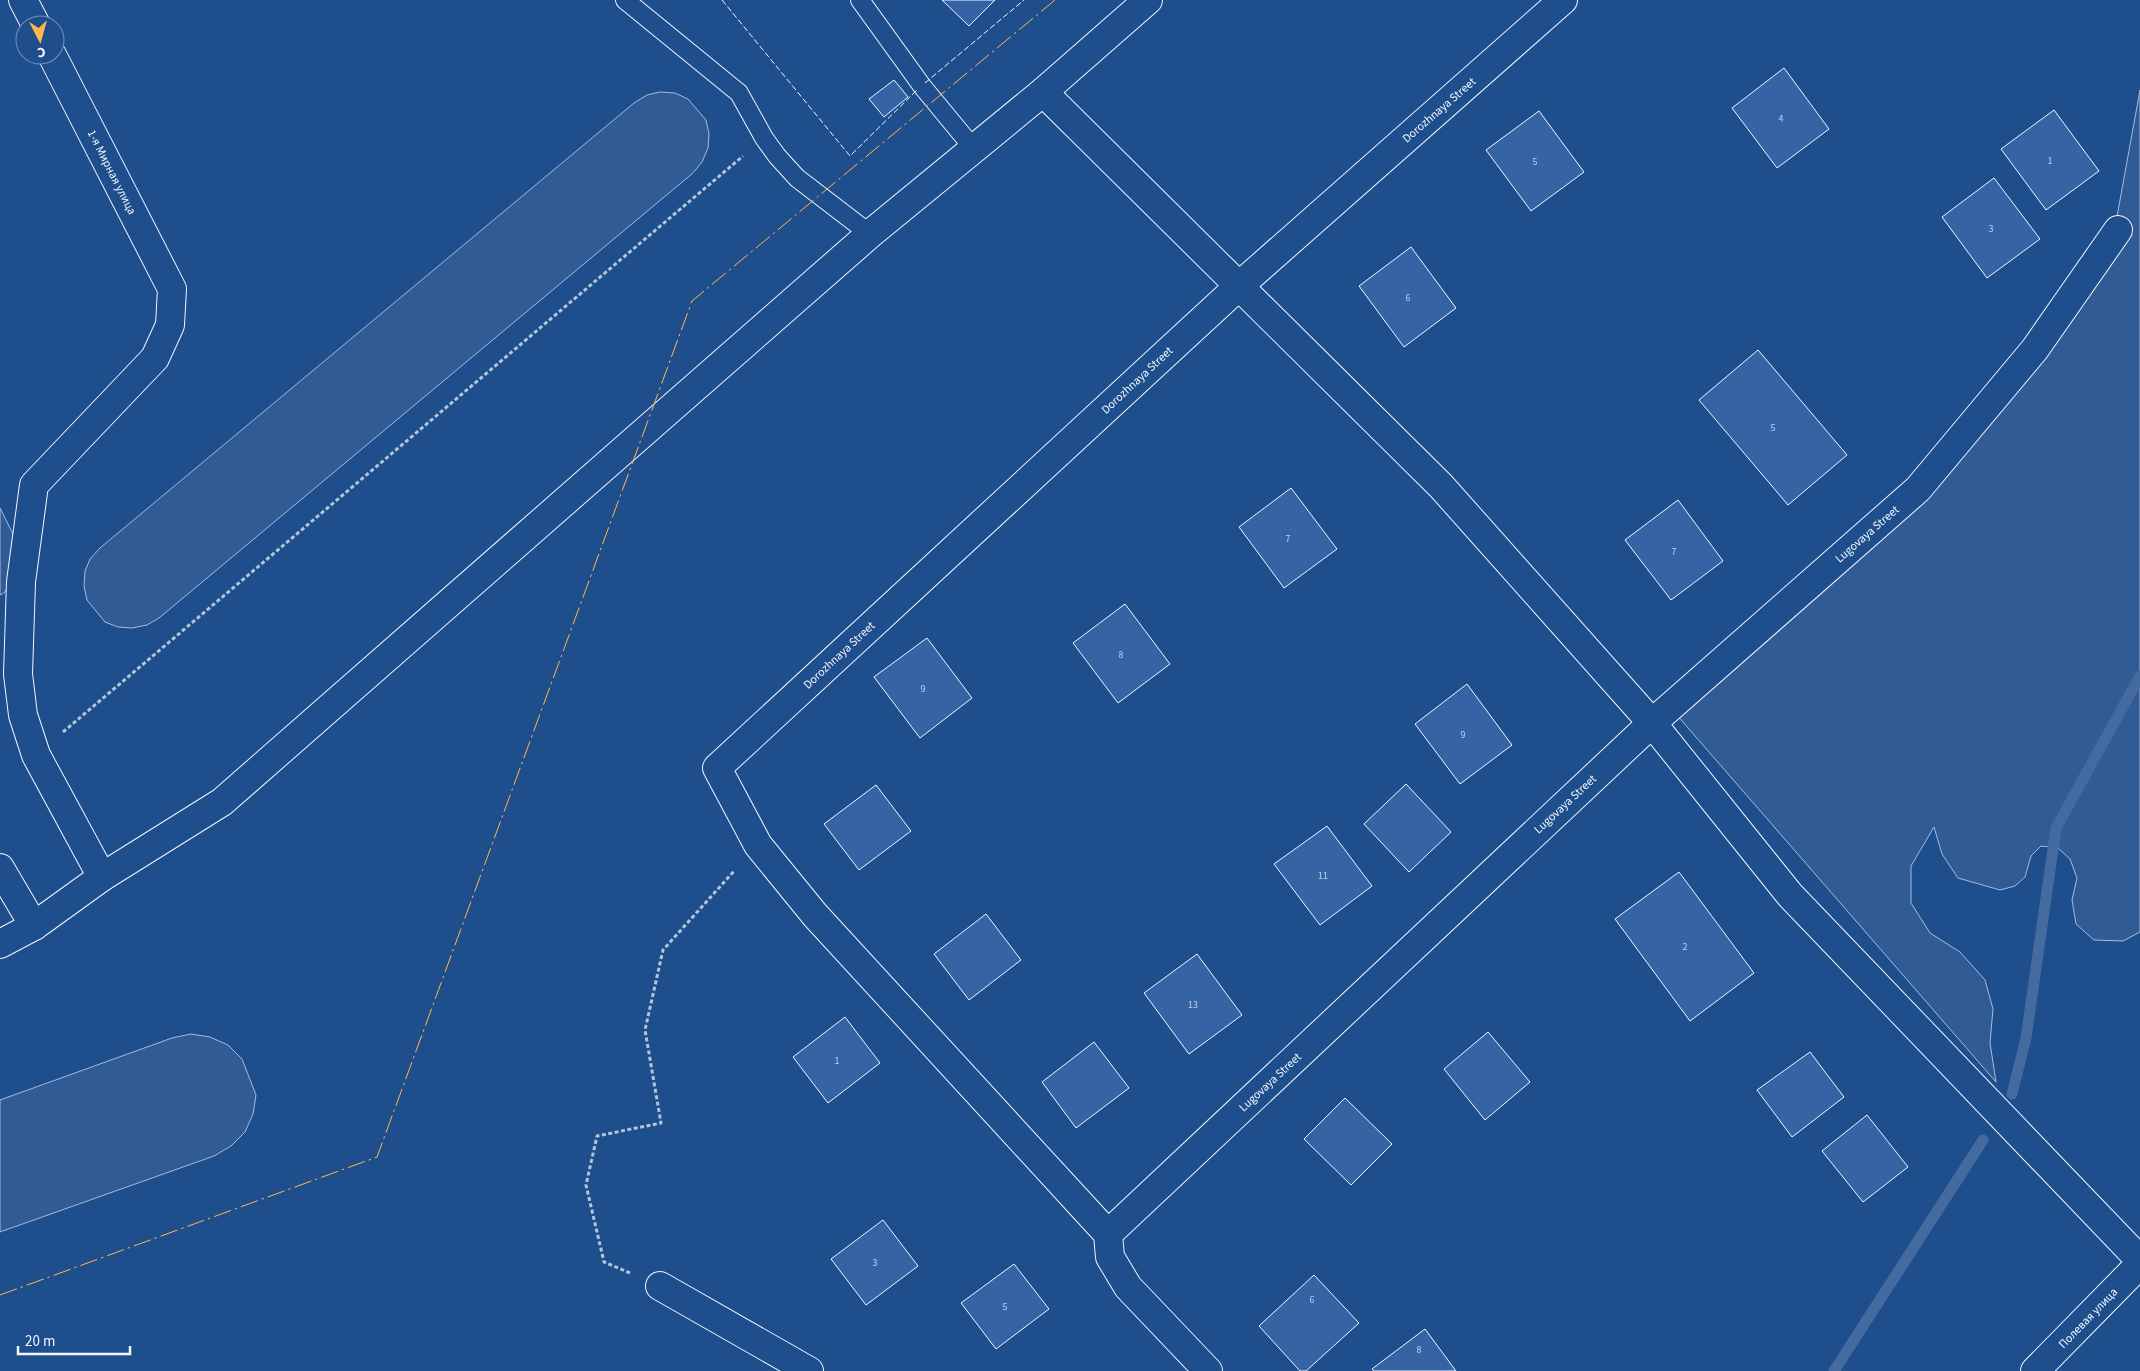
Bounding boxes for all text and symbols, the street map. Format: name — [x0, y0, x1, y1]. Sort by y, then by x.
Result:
north arrow — [15, 15, 65, 65]
text: С — [36, 42, 46, 62]
street label: Dorozhnaya Street — [1399, 74, 1480, 147]
house number: 4 — [1779, 112, 1784, 126]
street label: 1-я Мирная улица — [83, 127, 140, 218]
house number: 1 — [2048, 154, 2053, 168]
house number: 5 — [1533, 155, 1538, 169]
house number: 3 — [1989, 222, 1994, 236]
house number: 6 — [1406, 291, 1411, 305]
street label: Dorozhnaya Street — [1098, 343, 1177, 418]
house number: 5 — [1771, 421, 1776, 435]
street label: Lugovaya Street — [1832, 502, 1903, 567]
house number: 7 — [1286, 532, 1291, 546]
house number: 7 — [1672, 545, 1677, 559]
street label: Dorozhnaya Street — [800, 618, 879, 693]
house number: 8 — [1119, 648, 1124, 662]
house number: 9 — [921, 682, 926, 696]
house number: 9 — [1461, 728, 1466, 742]
street label: Lugovaya Street — [1530, 771, 1600, 838]
house number: 11 — [1318, 869, 1328, 883]
house number: 2 — [1683, 940, 1688, 954]
house number: 13 — [1188, 998, 1198, 1012]
street label: Lugovaya Street — [1235, 1049, 1305, 1116]
house number: 1 — [835, 1054, 840, 1068]
house number: 3 — [873, 1256, 878, 1270]
street label: Полевая улица — [2055, 1284, 2122, 1353]
house number: 6 — [1310, 1293, 1315, 1307]
house number: 5 — [1003, 1300, 1008, 1314]
scale bar — [18, 1324, 130, 1356]
text: 20 m — [25, 1331, 55, 1352]
house number: 8 — [1417, 1343, 1422, 1357]

